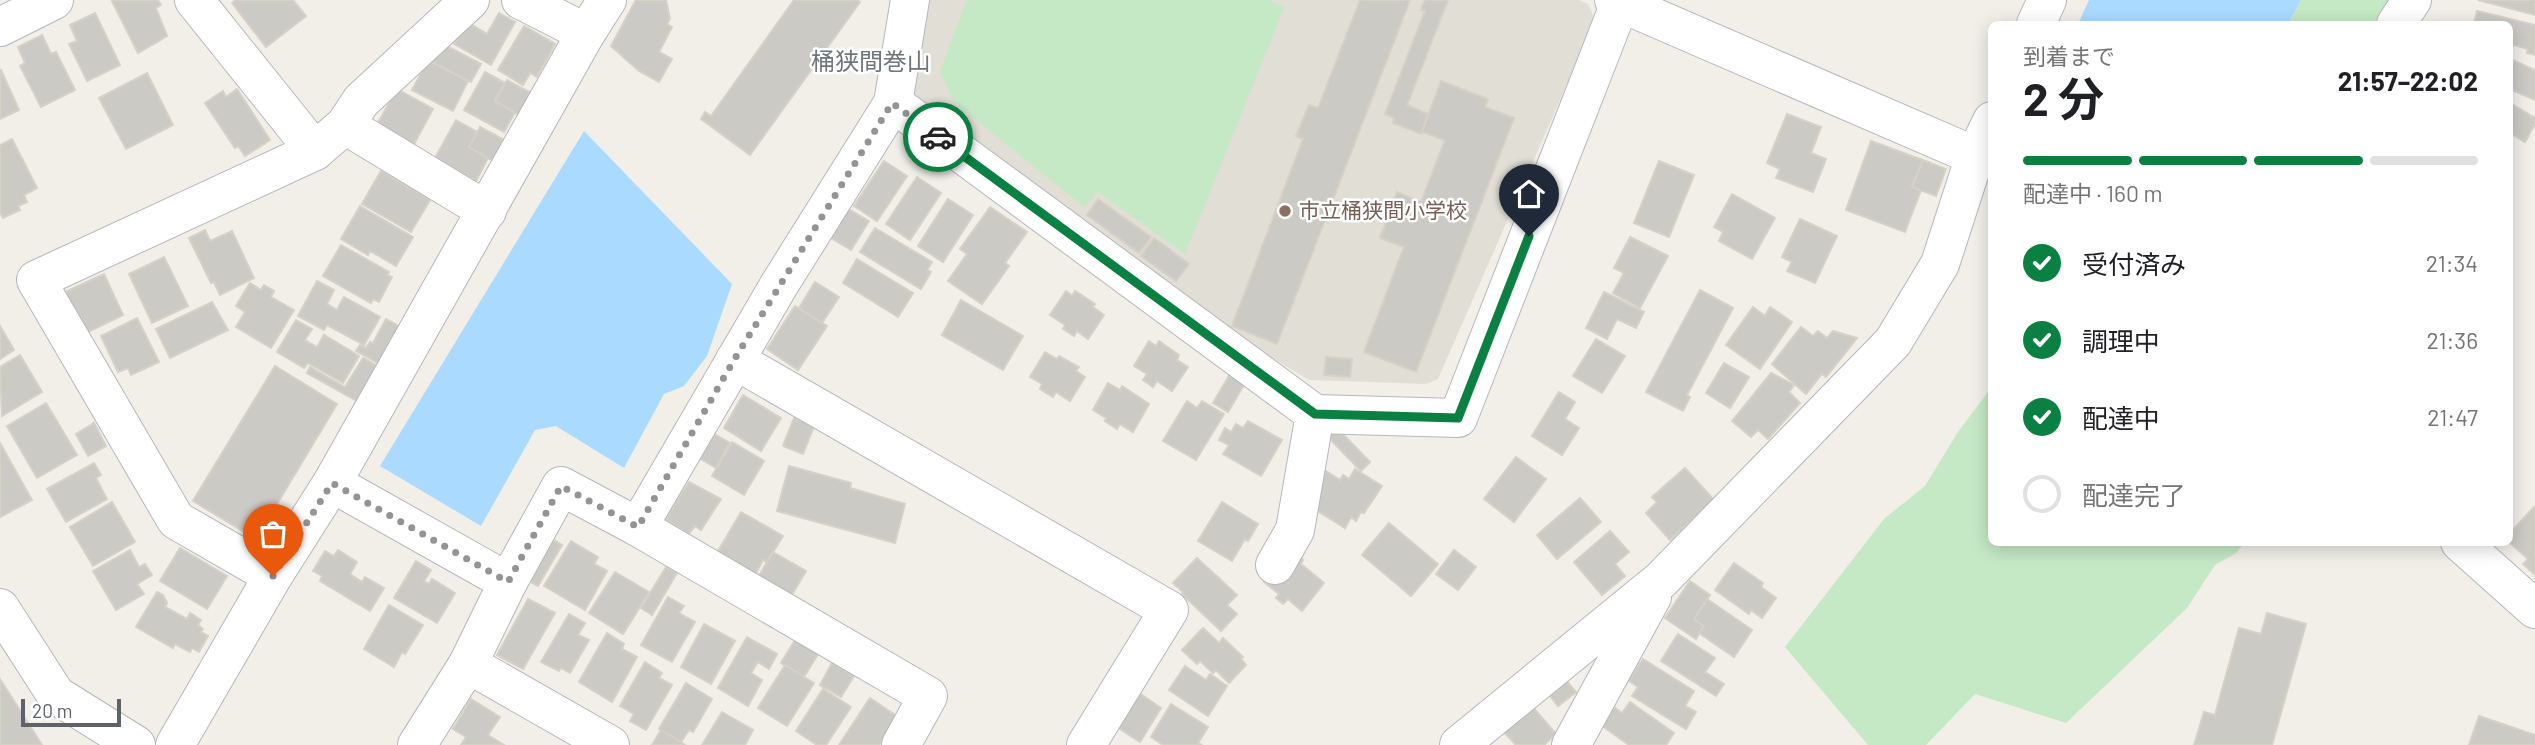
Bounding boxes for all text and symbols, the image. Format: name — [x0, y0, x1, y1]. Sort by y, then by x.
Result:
text: 到着まで — [2023, 42, 2115, 70]
district label: 桶狭間巻山 — [811, 46, 931, 75]
text: 21:57–22:02 — [2338, 65, 2478, 96]
text: 2 分 — [2023, 70, 2104, 125]
courier — [903, 102, 973, 172]
icon: car — [919, 118, 957, 156]
pin — [1499, 164, 1559, 236]
icon: home — [1510, 175, 1548, 213]
text: 配達中 · 160 m — [2023, 179, 2163, 207]
place label: 市立桶狭間小学校 — [1299, 197, 1467, 222]
marker: 市立桶狭間小学校 — [1277, 203, 1293, 219]
icon: check — [2023, 244, 2061, 282]
text: 受付済み — [2082, 248, 2186, 279]
text: 21:34 — [2426, 249, 2478, 277]
icon: check — [2023, 321, 2061, 359]
text: 調理中 — [2082, 325, 2160, 356]
text: 21:36 — [2426, 326, 2478, 354]
icon: check — [2023, 398, 2061, 436]
text: 配達中 — [2082, 402, 2160, 433]
text: 21:47 — [2427, 403, 2478, 431]
text: 配達完了 — [2082, 479, 2186, 510]
pin — [243, 504, 303, 576]
icon: bag — [254, 515, 292, 553]
scale bar — [21, 696, 121, 728]
text: 20 m — [32, 699, 72, 722]

